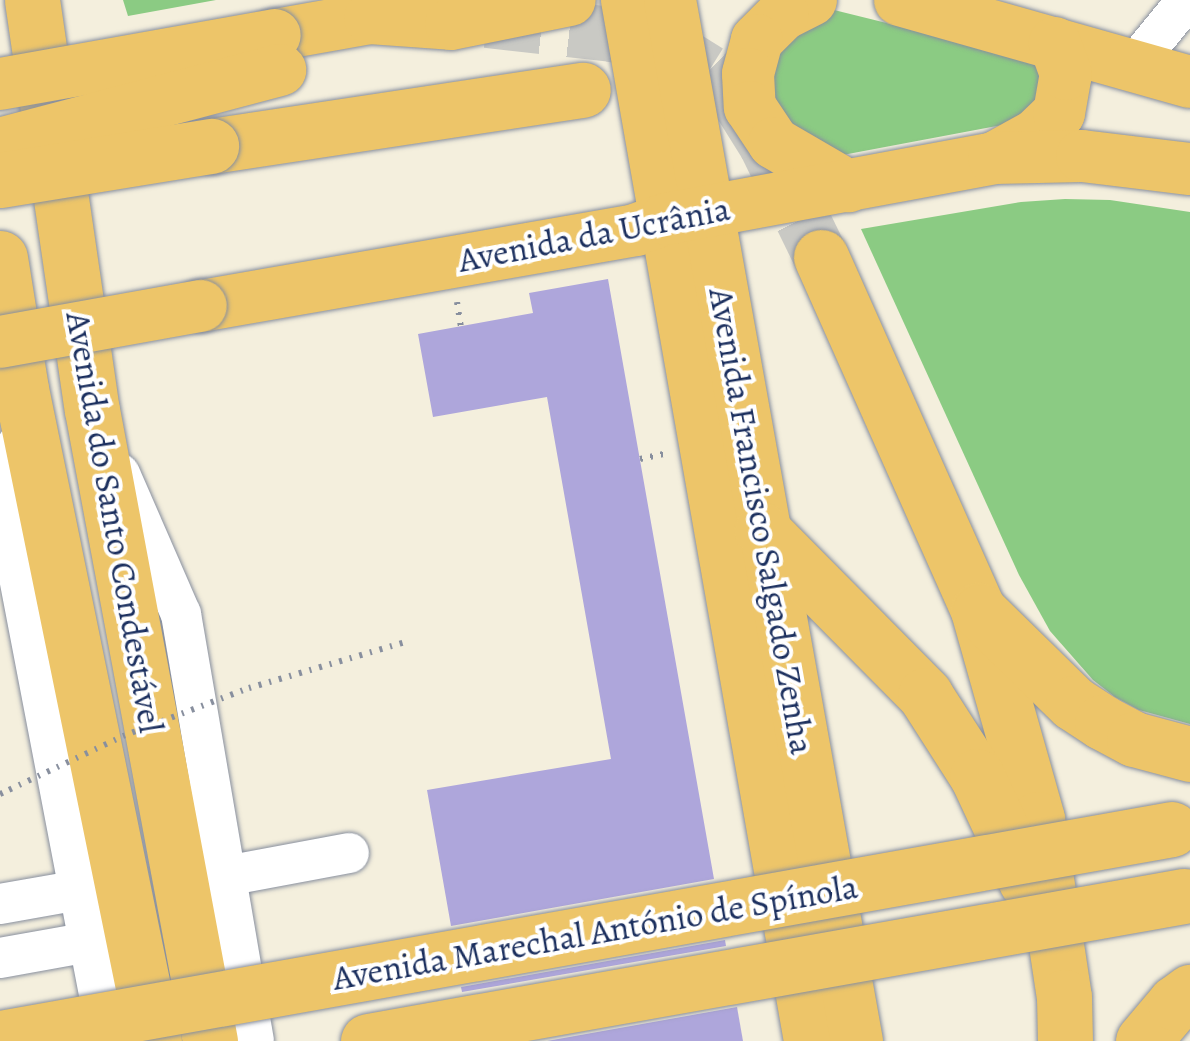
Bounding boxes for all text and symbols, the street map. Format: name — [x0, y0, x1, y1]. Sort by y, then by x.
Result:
street label: Avenida da Ucrânia — [455, 187, 733, 281]
street label: Avenida Francisco Salgado Zenha — [700, 284, 824, 758]
street label: Avenida do Santo Condestável — [57, 308, 173, 736]
street label: Avenida Marechal António de Spínola — [329, 865, 861, 999]

